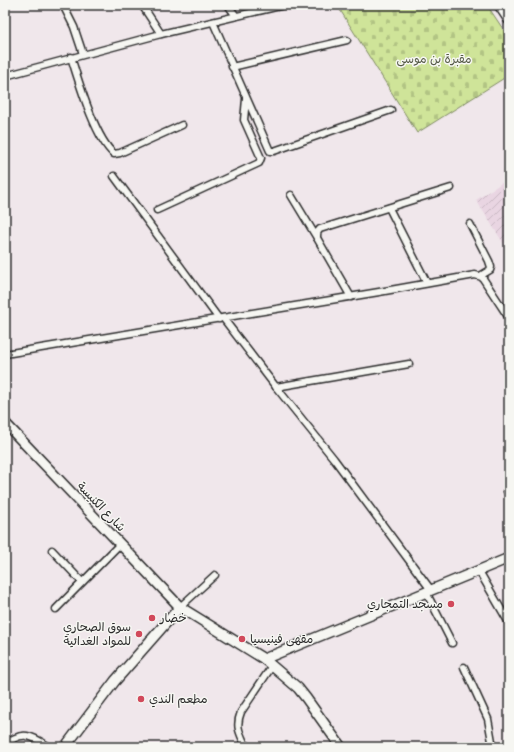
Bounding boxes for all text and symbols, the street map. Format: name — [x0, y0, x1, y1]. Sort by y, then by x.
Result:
park label: مقبرة بن موسى — [397, 52, 471, 67]
street label: شارع الكنيسة — [73, 479, 128, 536]
place label: مسجد التمجاري — [367, 597, 443, 613]
marker: مسجد التمجاري — [446, 599, 456, 609]
place label: خضار — [159, 611, 187, 626]
marker: خضار — [147, 613, 157, 623]
place label: سوق الصحاري للمواد الغدائية — [63, 620, 131, 649]
marker: سوق الصحاري للمواد الغدائية — [134, 629, 144, 639]
place label: مقهى فينيسيا — [250, 632, 313, 647]
marker: مقهى فينيسيا — [237, 634, 247, 644]
place label: مطعم الندي — [149, 692, 208, 708]
marker: مطعم الندي — [136, 694, 146, 704]

